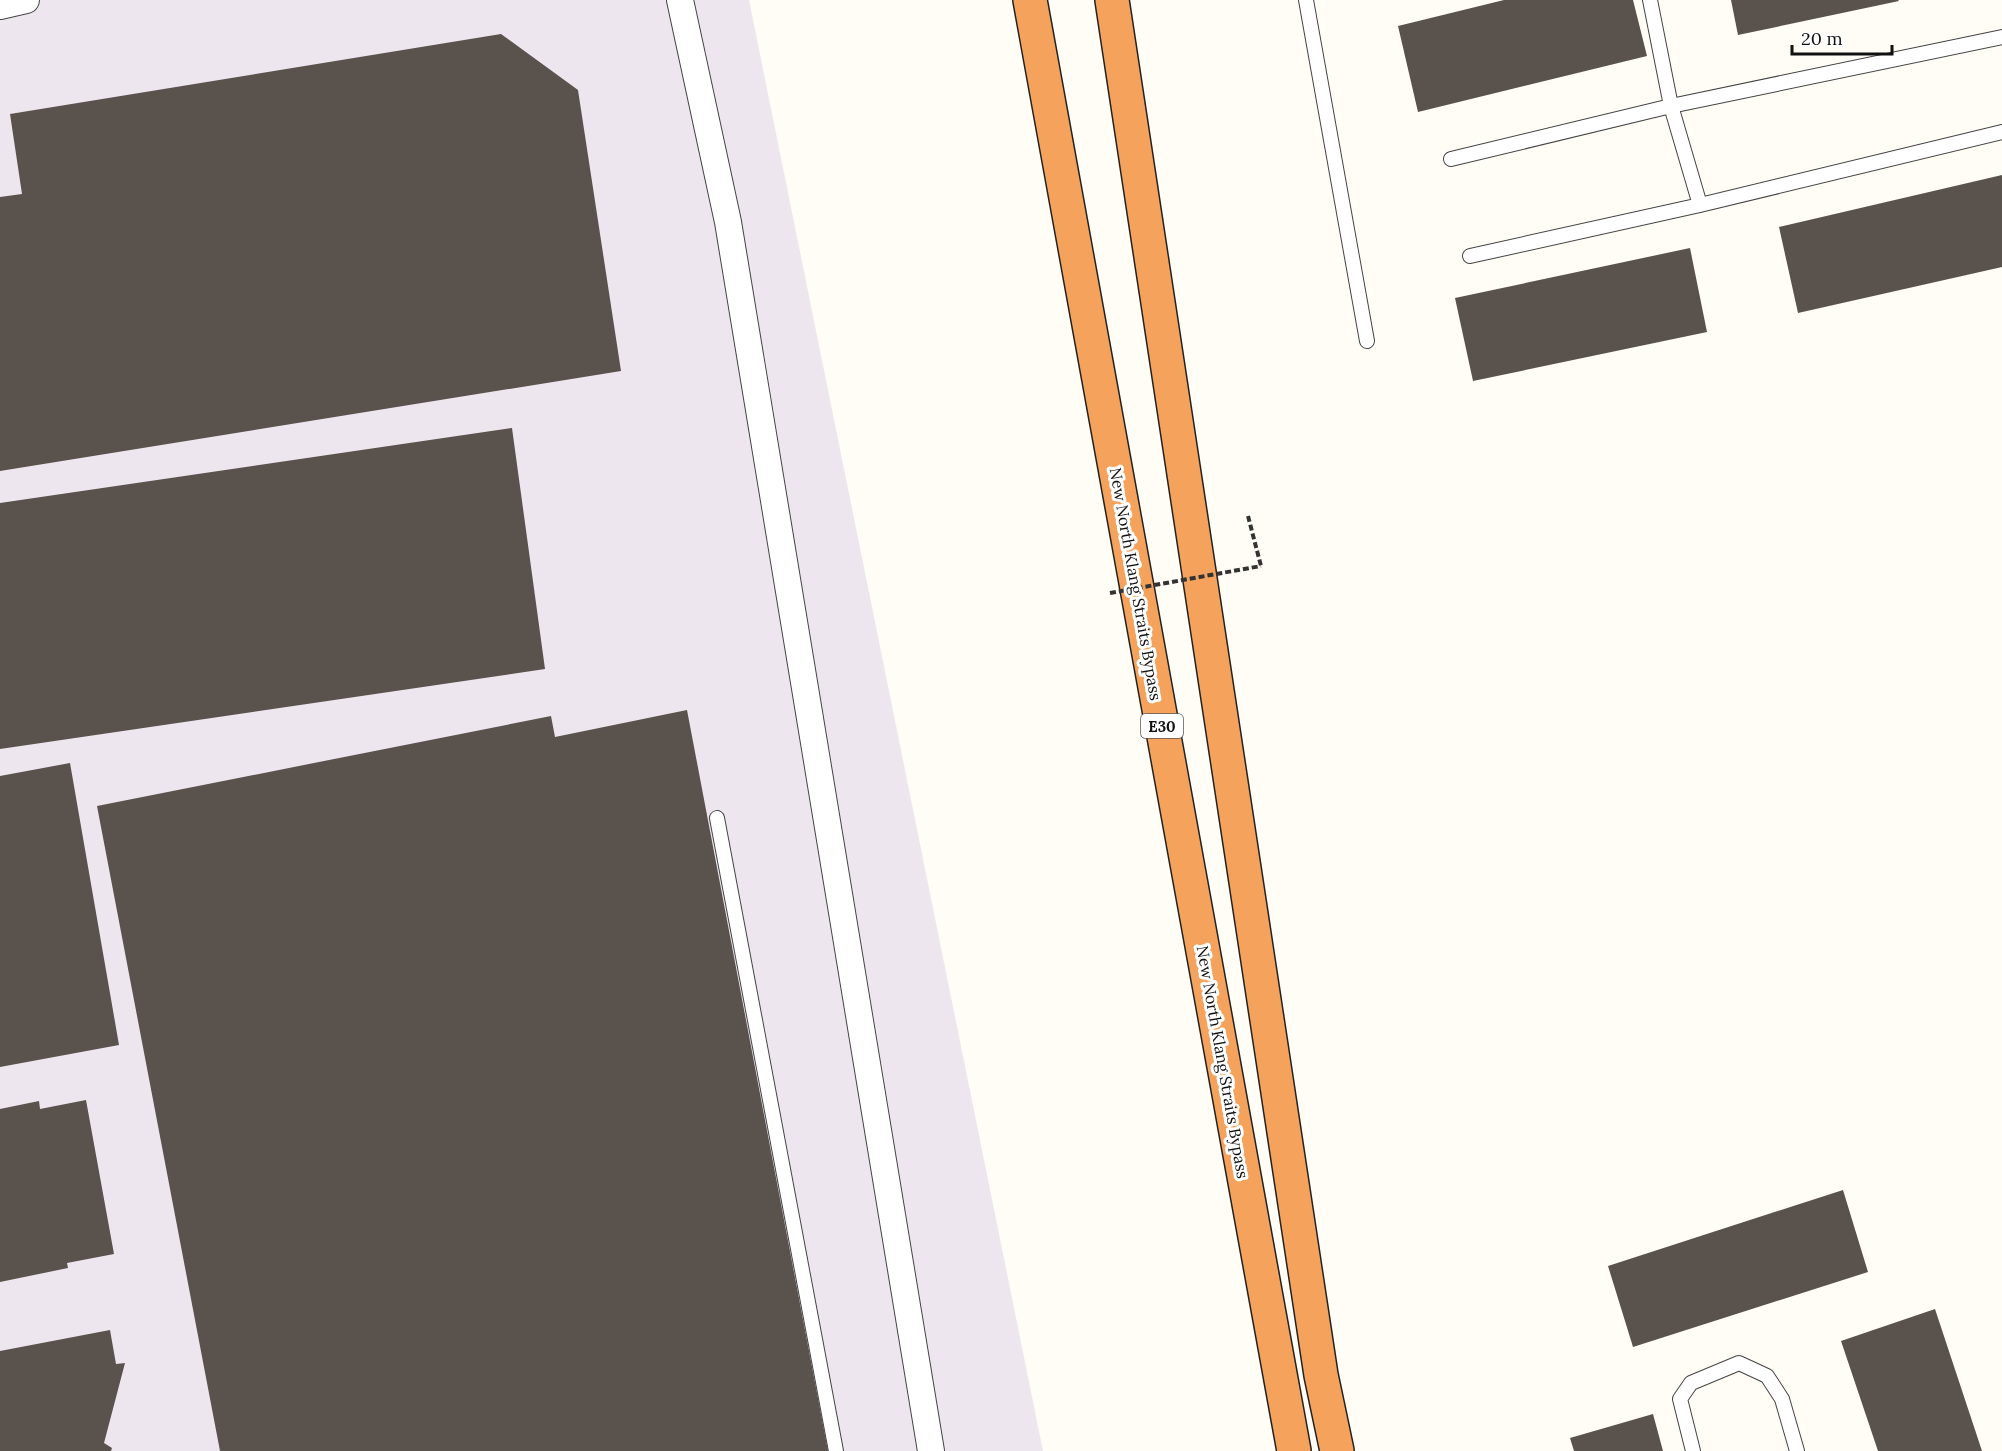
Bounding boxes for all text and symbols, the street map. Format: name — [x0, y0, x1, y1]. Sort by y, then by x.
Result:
scale bar — [1792, 18, 1892, 56]
text: 20 m — [1801, 27, 1843, 50]
street label: New North Klang Straits Bypass — [1106, 466, 1166, 702]
road number: E30 — [1141, 714, 1183, 738]
street label: New North Klang Straits Bypass — [1193, 944, 1253, 1180]

